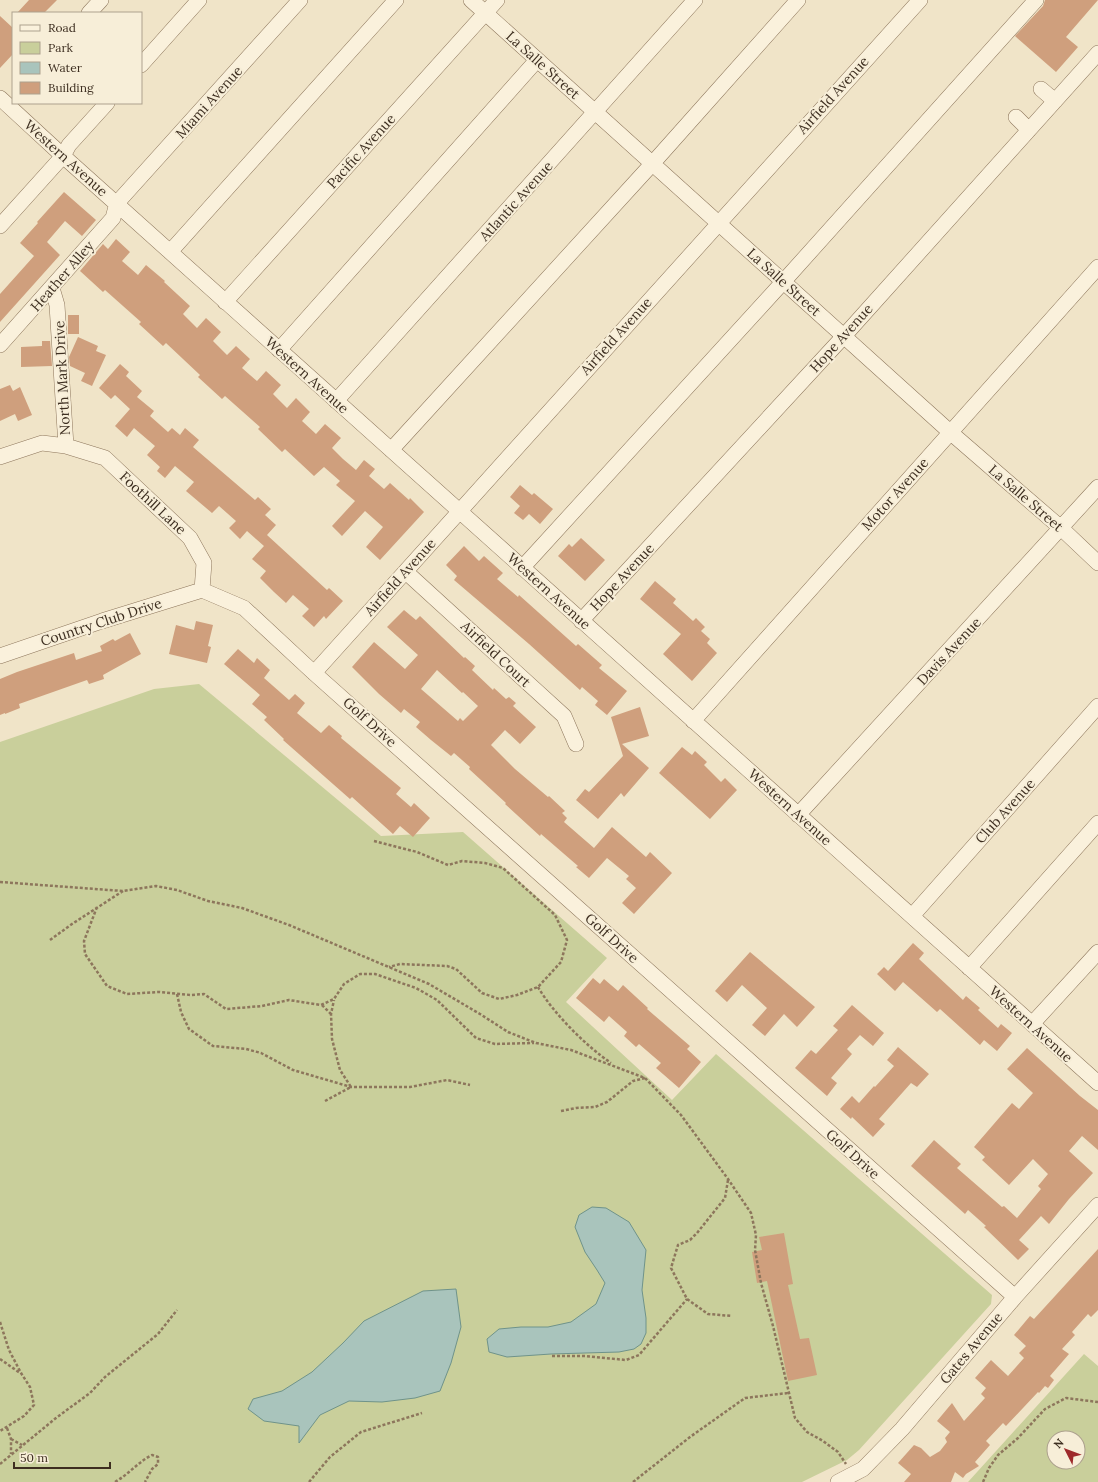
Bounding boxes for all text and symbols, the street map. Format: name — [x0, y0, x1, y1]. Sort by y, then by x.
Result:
legend — [12, 12, 142, 104]
text: Road — [48, 20, 76, 35]
street label: La Salle Street — [502, 27, 584, 103]
text: Park — [48, 40, 74, 55]
street label: Airfield Avenue — [793, 52, 873, 138]
text: Water — [48, 60, 83, 75]
street label: Miami Avenue — [172, 62, 247, 142]
text: Building — [48, 80, 94, 95]
street label: Pacific Avenue — [323, 110, 400, 192]
street label: Western Avenue — [21, 116, 112, 201]
street label: Atlantic Avenue — [475, 157, 557, 245]
street label: Heather Alley — [26, 237, 98, 315]
street label: La Salle Street — [743, 244, 825, 320]
street label: Airfield Avenue — [576, 293, 656, 379]
street label: Hope Avenue — [806, 300, 877, 376]
street label: North Mark Drive — [50, 320, 74, 436]
street label: Western Avenue — [262, 333, 353, 418]
street label: Motor Avenue — [858, 454, 933, 534]
street label: La Salle Street — [985, 461, 1067, 536]
street label: Foothill Lane — [116, 468, 190, 539]
street label: Airfield Avenue — [360, 534, 440, 620]
street label: Hope Avenue — [586, 539, 658, 615]
street label: Western Avenue — [504, 549, 595, 634]
street label: Country Club Drive — [38, 594, 164, 650]
street label: Davis Avenue — [913, 613, 985, 689]
street label: Airfield Court — [457, 616, 535, 691]
street label: Golf Drive — [339, 693, 401, 751]
street label: Western Avenue — [745, 765, 836, 850]
street label: Club Avenue — [971, 774, 1039, 847]
street label: Golf Drive — [581, 909, 643, 967]
street label: Western Avenue — [986, 982, 1077, 1067]
street label: Golf Drive — [822, 1125, 884, 1183]
street label: Gates Avenue — [936, 1308, 1007, 1388]
north arrow — [1046, 1430, 1086, 1470]
text: N — [1051, 1435, 1067, 1451]
scale bar — [14, 1444, 110, 1470]
text: 50 m — [20, 1450, 48, 1465]

